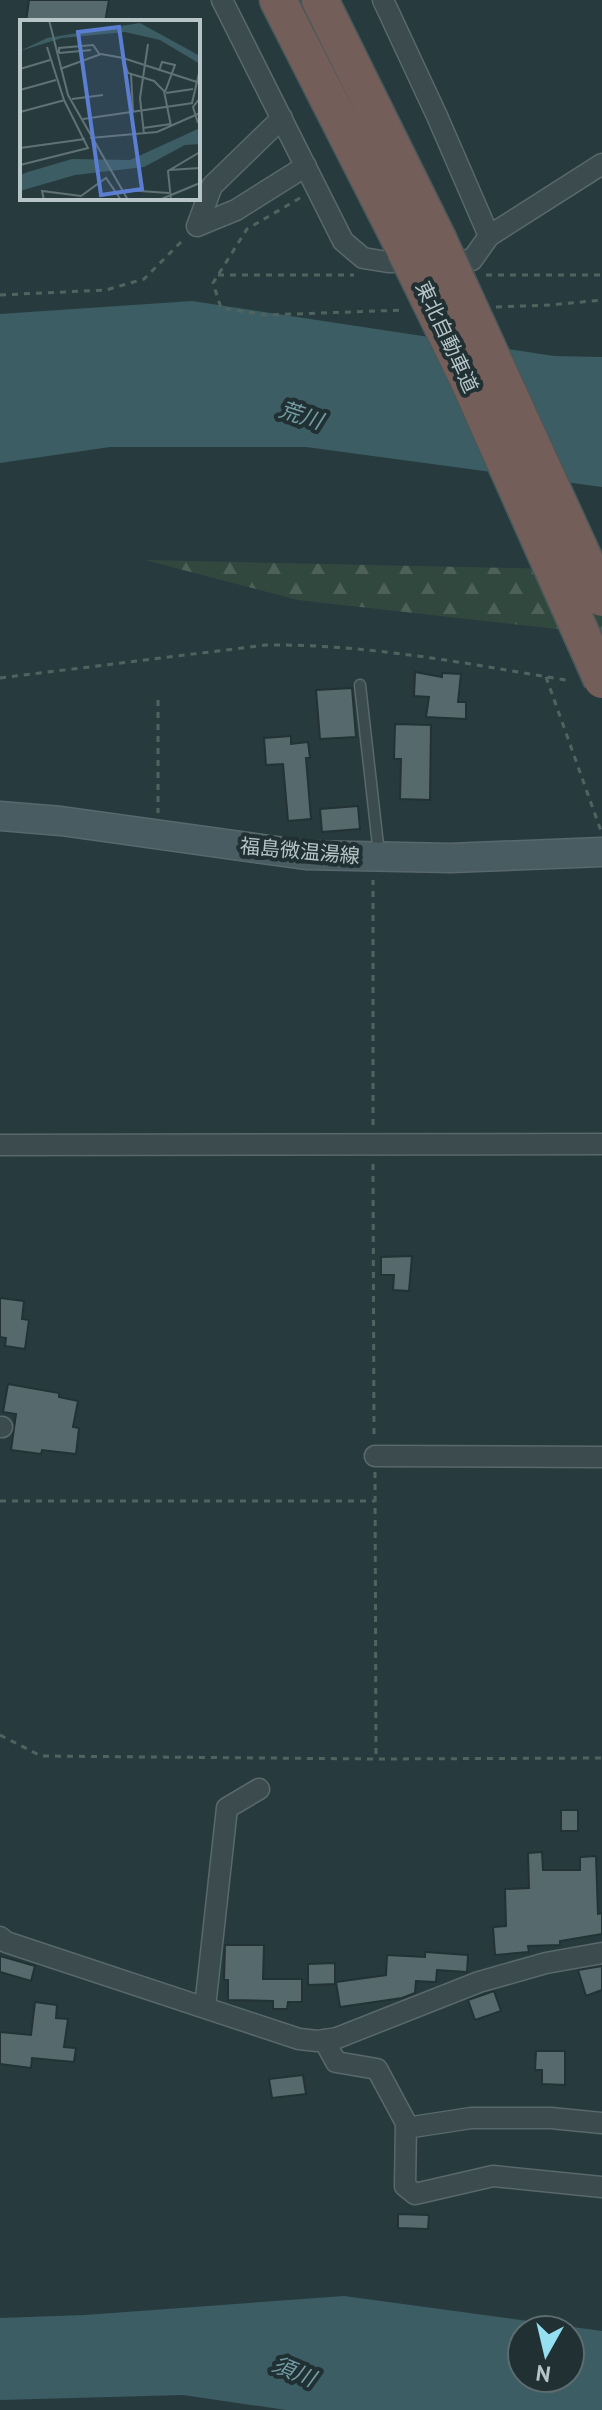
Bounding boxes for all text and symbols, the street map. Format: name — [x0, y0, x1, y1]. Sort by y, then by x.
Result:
inset map — [20, 20, 200, 200]
street label: 東北自動車道 — [410, 277, 484, 397]
water label: 荒川 — [276, 395, 328, 436]
street label: 福島微温湯線 — [239, 833, 361, 869]
north arrow — [506, 2314, 586, 2394]
water label: 須川 — [268, 2350, 321, 2393]
text: N — [534, 2359, 552, 2389]

